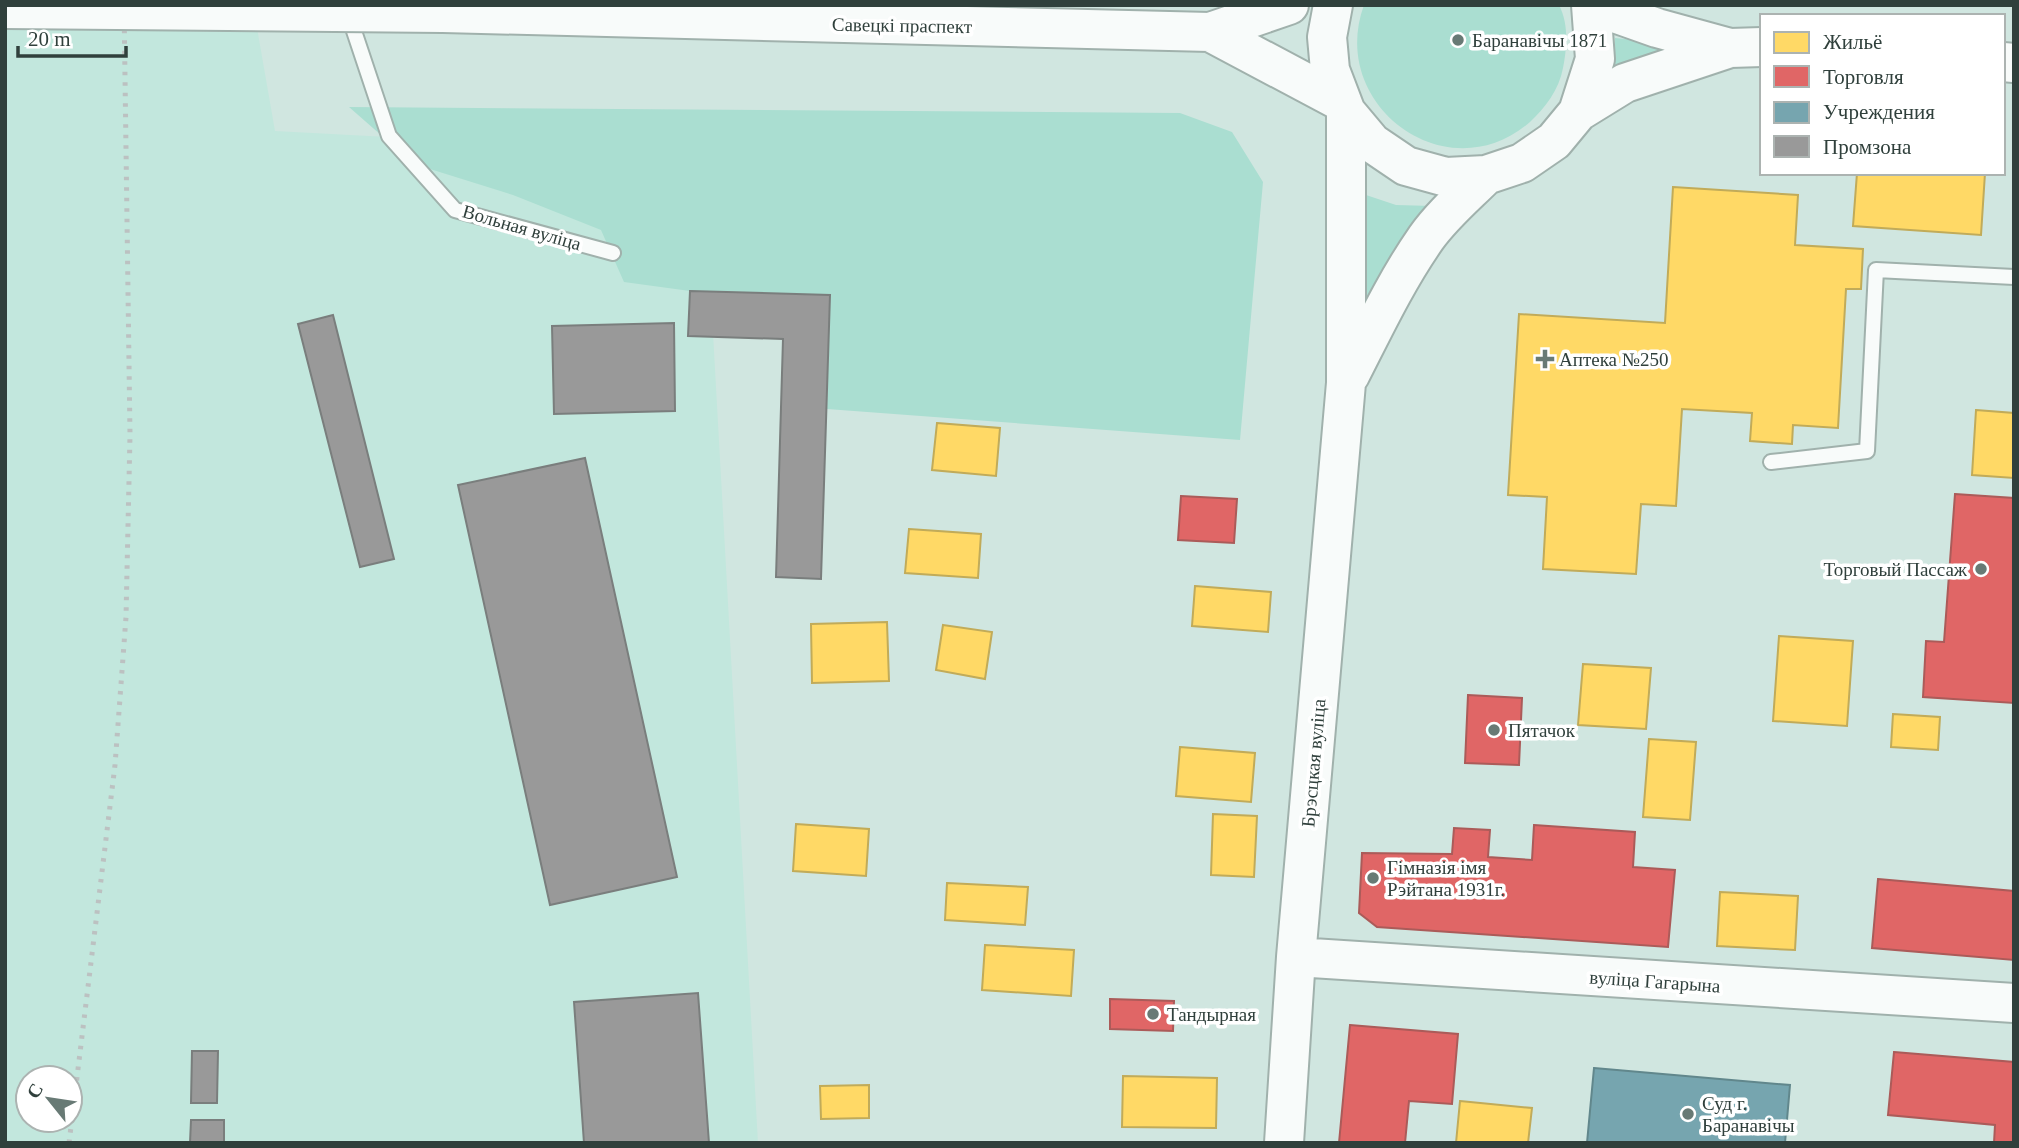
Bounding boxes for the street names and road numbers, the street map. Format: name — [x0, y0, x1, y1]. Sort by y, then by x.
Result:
street label: Савецкі праспект — [832, 14, 973, 37]
street label: Вольная вуліца — [460, 201, 584, 255]
street label: Брэсцкая вуліца — [1297, 697, 1330, 828]
street label: вуліца Гагарына — [1589, 966, 1722, 997]

